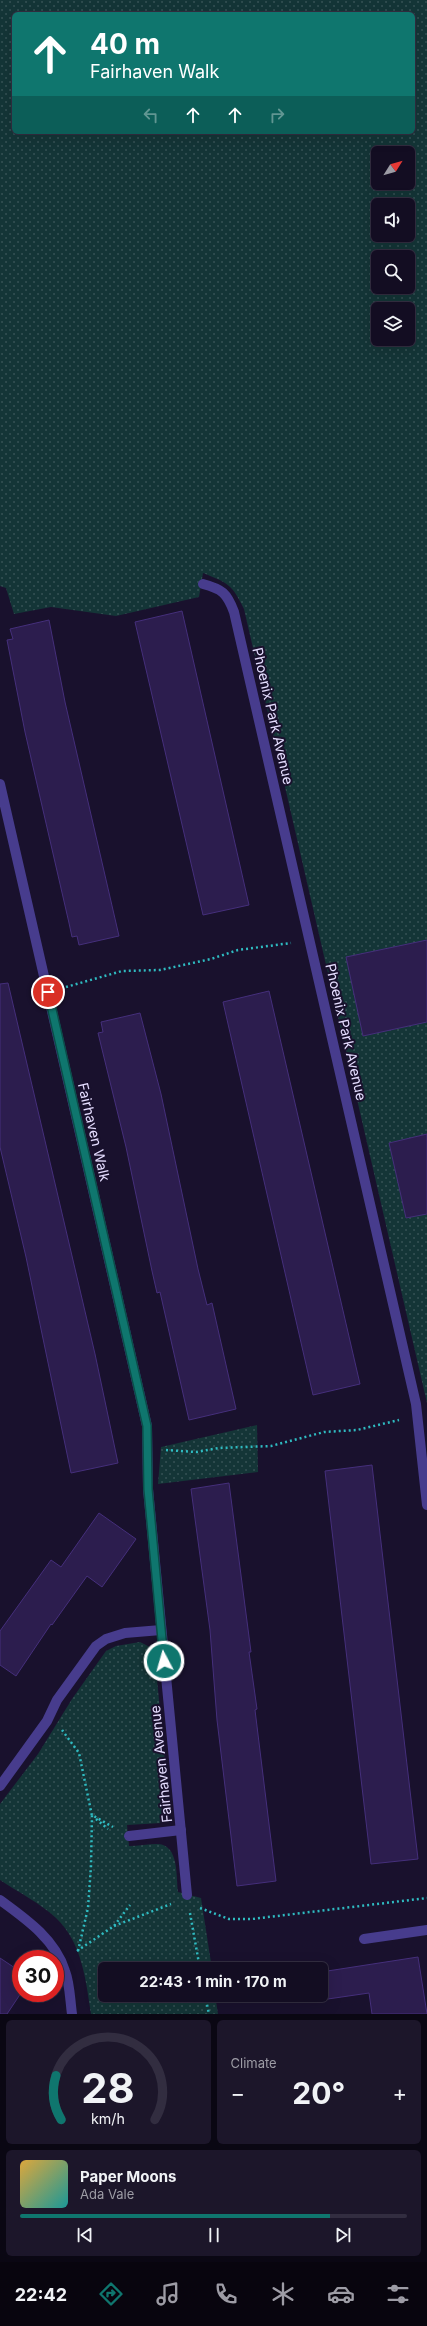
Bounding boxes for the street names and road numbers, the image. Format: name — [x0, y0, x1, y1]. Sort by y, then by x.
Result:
street label: Phoenix Park Avenue — [249, 646, 298, 786]
street label: Phoenix Park Avenue — [322, 962, 371, 1102]
street label: Fairhaven Walk — [75, 1081, 114, 1183]
street label: Fairhaven Avenue — [146, 1705, 175, 1823]

